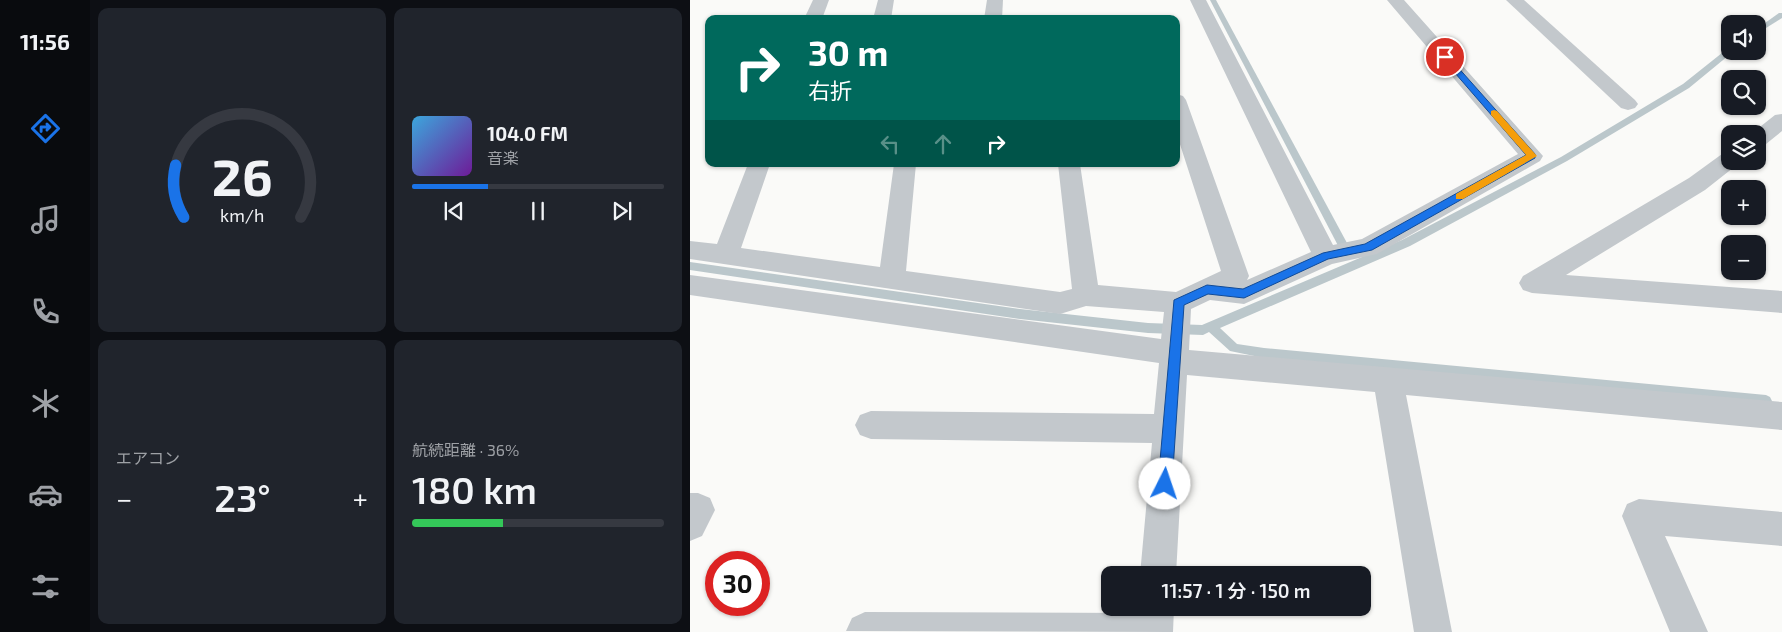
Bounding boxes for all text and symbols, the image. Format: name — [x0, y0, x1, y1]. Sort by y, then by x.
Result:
map controls — [1721, 15, 1766, 280]
button: sound — [1721, 15, 1766, 60]
text: 11:56 — [20, 28, 70, 54]
text: 30 m — [808, 31, 888, 73]
icon: right — [725, 35, 790, 100]
pin — [1424, 36, 1466, 78]
icon: arrive — [1431, 43, 1459, 71]
button: search — [1721, 70, 1766, 115]
text: 右折 — [808, 77, 852, 103]
icon: directions — [28, 111, 63, 146]
text: 104.0 FM — [487, 122, 568, 145]
button: layers — [1721, 125, 1766, 170]
icon: left — [876, 130, 904, 158]
icon: ahead — [929, 130, 957, 158]
icon: right — [982, 130, 1010, 158]
text: 26 — [212, 144, 272, 206]
text: 音楽 — [487, 148, 519, 167]
button: + — [1721, 180, 1766, 225]
icon: previous — [440, 197, 468, 225]
icon: pause — [524, 197, 552, 225]
icon: next — [608, 197, 636, 225]
icon: music — [28, 202, 63, 237]
text: km/h — [220, 204, 264, 226]
button: − — [1721, 235, 1766, 280]
icon: phone — [28, 294, 63, 329]
icon: climate — [28, 386, 63, 421]
text: 航続距離 · 36% — [412, 440, 519, 459]
text: エアコン — [116, 448, 180, 467]
position arrow — [1138, 457, 1190, 509]
text: 180 km — [412, 466, 537, 512]
text: 23° — [214, 474, 271, 520]
icon: car — [28, 477, 63, 512]
text: − — [116, 481, 132, 515]
text: + — [353, 481, 368, 515]
speed limit sign: 30 — [705, 551, 770, 616]
icon: filters — [28, 569, 63, 604]
text: 11:57 · 1 分 · 150 m — [1162, 579, 1310, 602]

